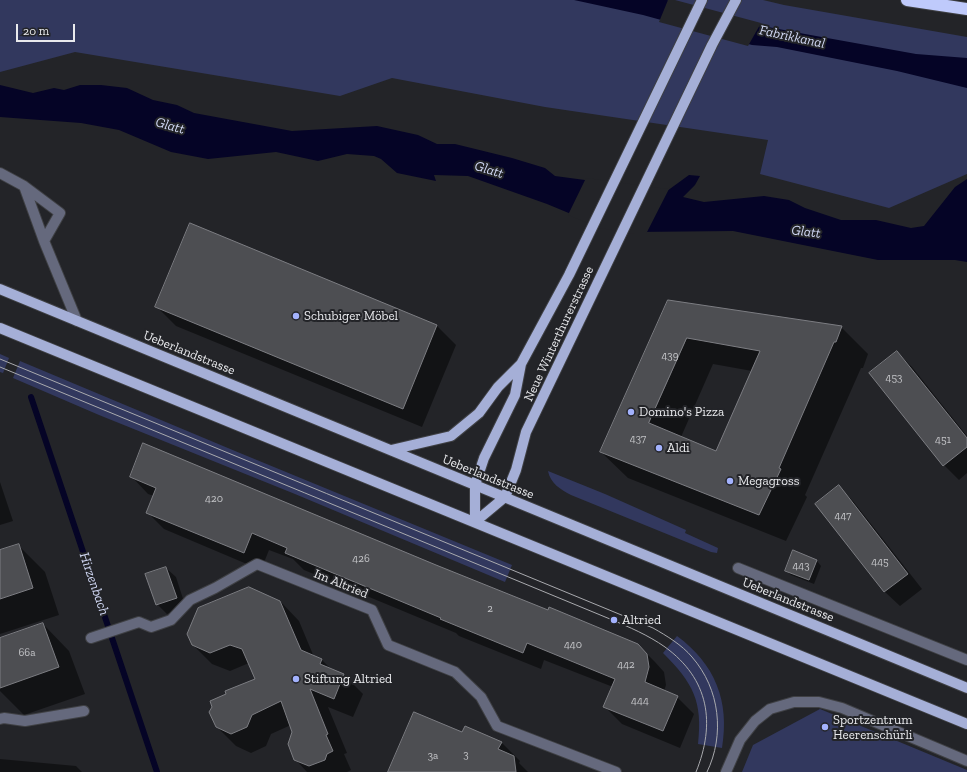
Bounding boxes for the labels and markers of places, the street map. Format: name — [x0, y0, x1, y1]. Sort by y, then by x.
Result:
place label: Schubiger Möbel — [304, 308, 398, 324]
marker: Schubiger Möbel — [291, 311, 301, 321]
place label: Domino's Pizza — [639, 404, 724, 420]
marker: Domino's Pizza — [626, 407, 636, 417]
place label: Aldi — [667, 440, 690, 456]
marker: Aldi — [654, 443, 664, 453]
place label: Megagross — [738, 473, 799, 489]
marker: Megagross — [725, 476, 735, 486]
place label: Altried — [622, 612, 661, 628]
marker: Altried — [609, 615, 619, 625]
place label: Stiftung Altried — [304, 671, 392, 687]
marker: Stiftung Altried — [291, 674, 301, 684]
place label: Sportzentrum Heerenschürli — [833, 712, 913, 743]
marker: Sportzentrum Heerenschürli — [820, 722, 830, 732]

